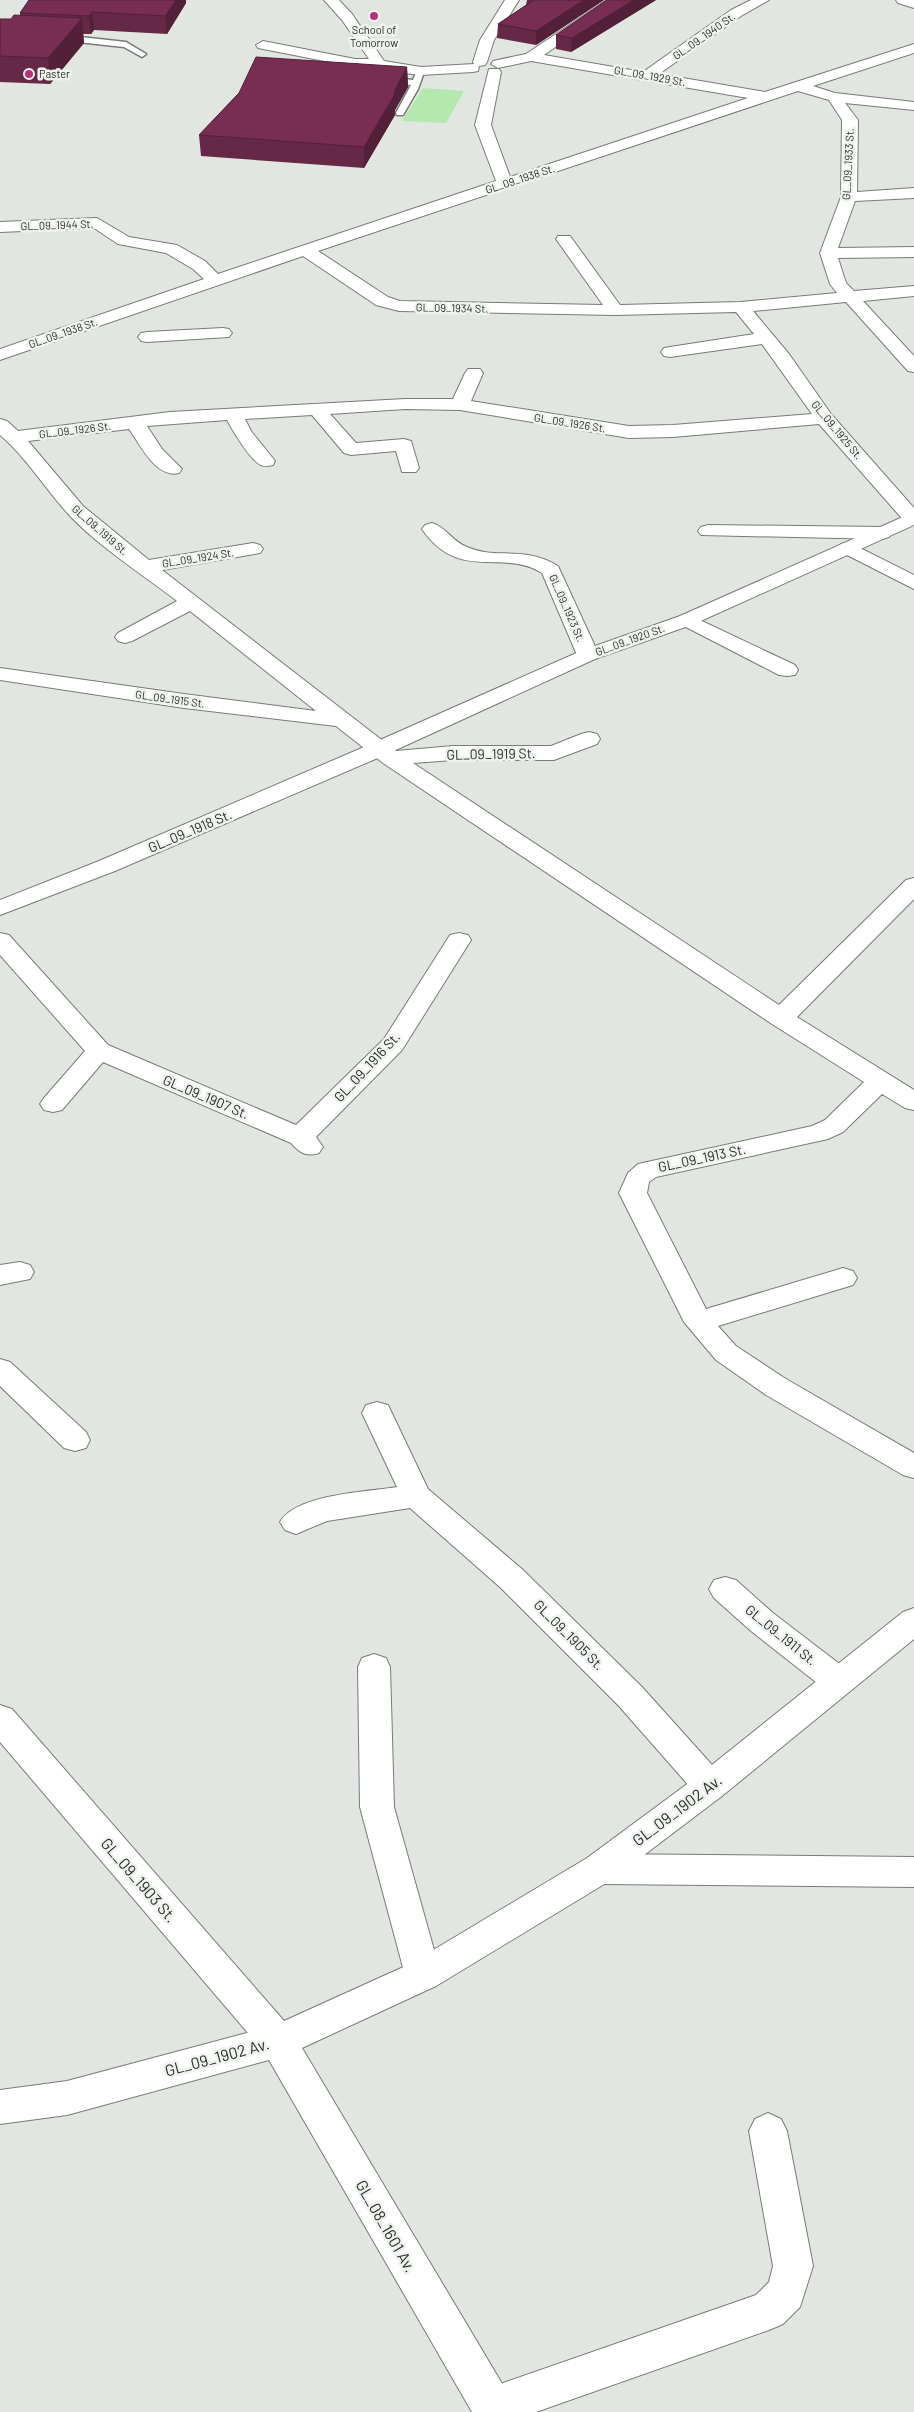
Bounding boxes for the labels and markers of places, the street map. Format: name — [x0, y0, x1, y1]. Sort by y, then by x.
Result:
marker: School of Tomorrow — [368, 10, 380, 22]
place label: School of Tomorrow — [350, 23, 398, 49]
place label: Paster — [39, 67, 70, 80]
marker: Paster — [23, 68, 35, 80]

